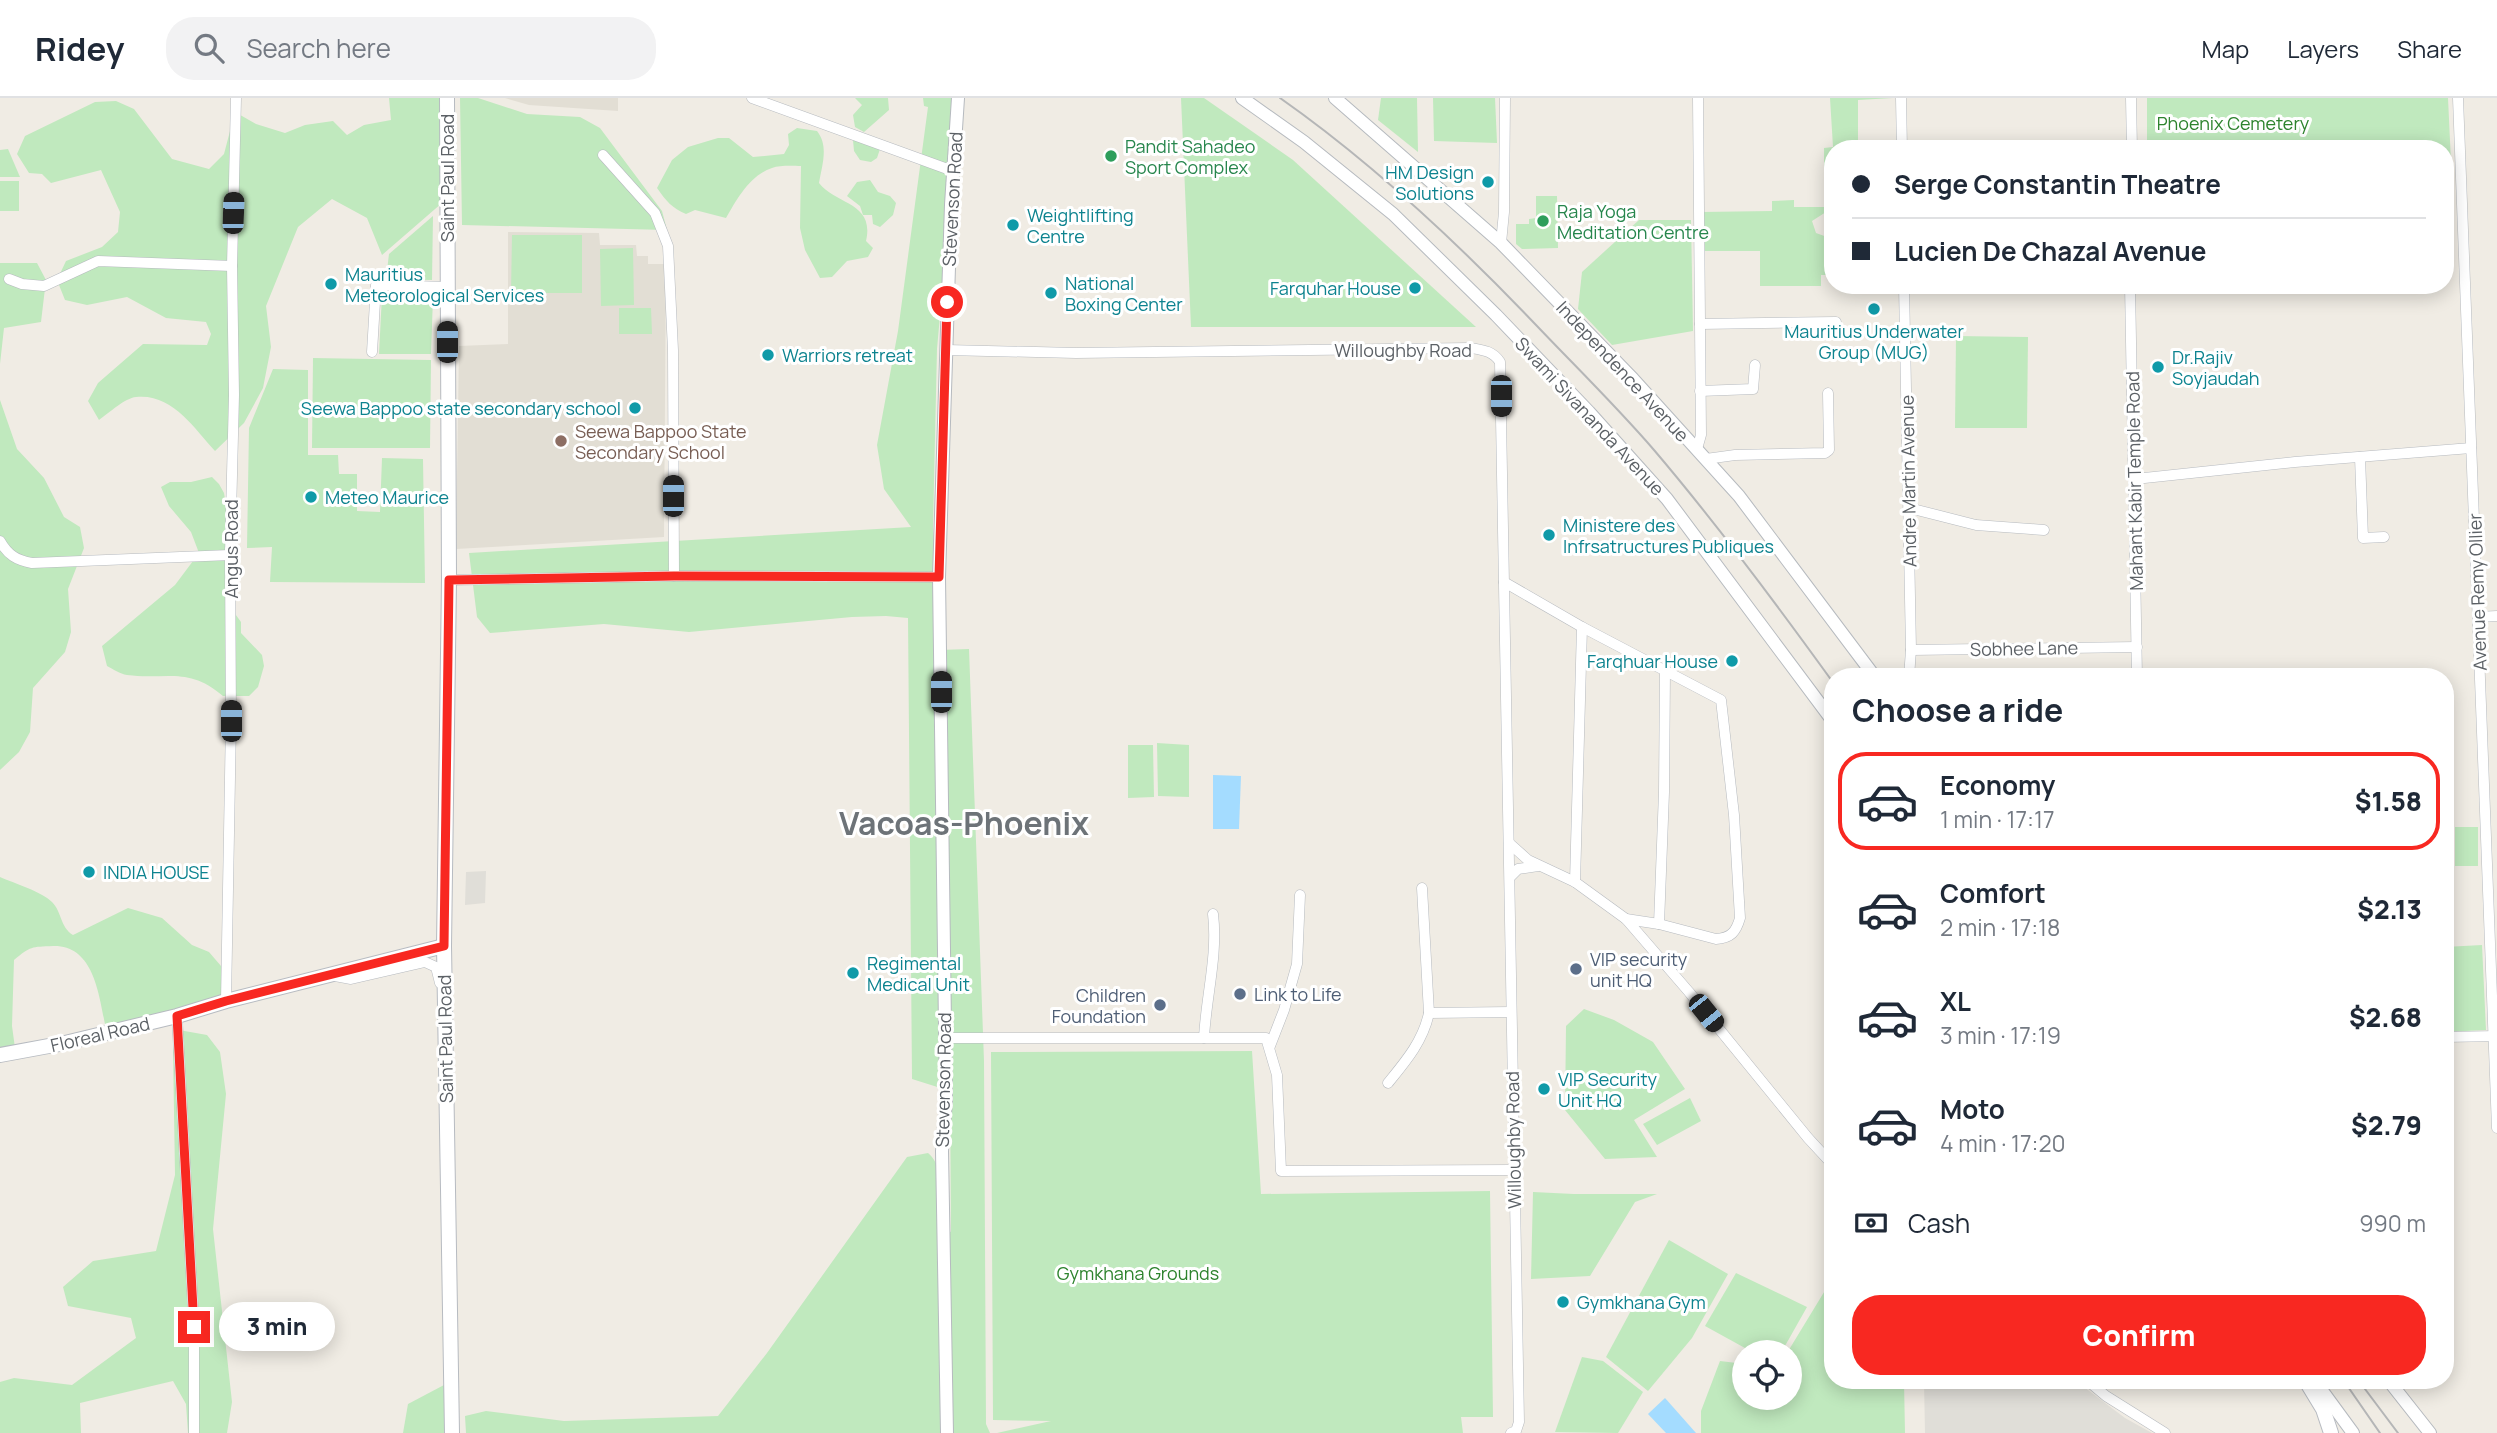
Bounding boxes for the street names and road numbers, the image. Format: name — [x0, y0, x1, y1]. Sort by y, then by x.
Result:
street label: Saint Paul Road — [435, 114, 459, 242]
street label: Stevenson Road — [936, 131, 968, 267]
street label: Independence Avenue — [1551, 295, 1695, 447]
street label: Swami Sivananda Avenue — [1510, 332, 1670, 500]
street label: Willoughby Road — [1334, 338, 1472, 362]
street label: Mahant Kabir Temple Road — [2120, 371, 2148, 591]
street label: Andre Martin Avenue — [1895, 395, 1921, 567]
street label: Angus Road — [219, 499, 243, 599]
street label: Avenue Remy Ollier — [2462, 512, 2492, 671]
street label: Sobhee Lane — [1970, 635, 2078, 661]
street label: Saint Paul Road — [432, 975, 458, 1103]
street label: Floreal Road — [48, 1011, 152, 1057]
street label: Stevenson Road — [930, 1012, 956, 1148]
street label: Willoughby Road — [1500, 1071, 1526, 1209]

